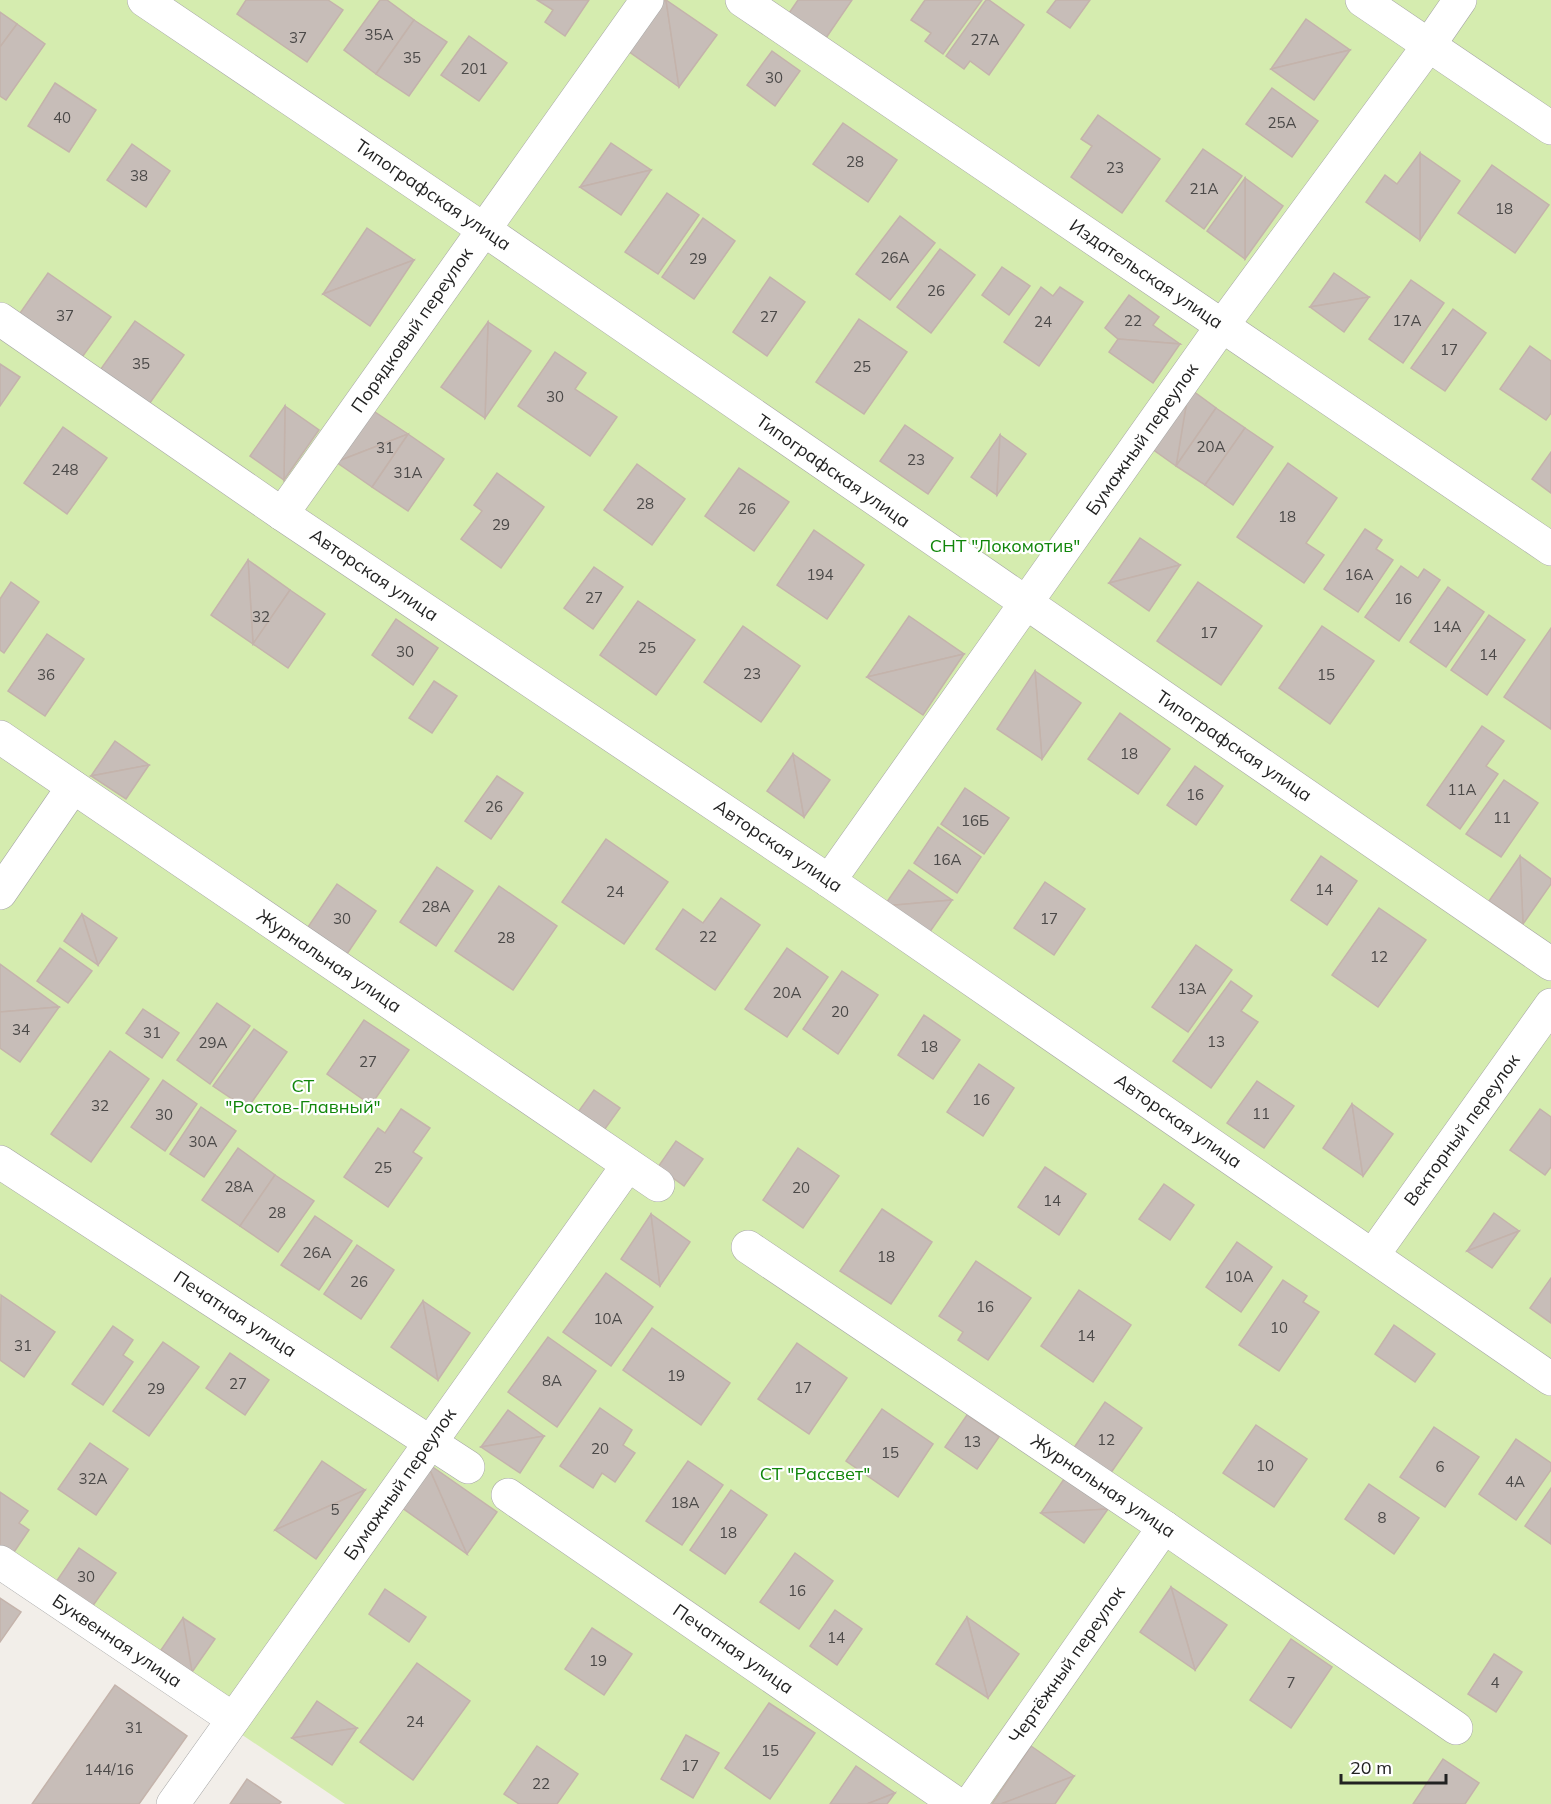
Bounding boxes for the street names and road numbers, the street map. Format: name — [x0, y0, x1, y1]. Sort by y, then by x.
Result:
street label: Типографская улица — [351, 134, 516, 255]
street label: Издательская улица — [1065, 214, 1227, 333]
street label: Порядковый переулок — [346, 242, 478, 417]
street label: Бумажный переулок — [1080, 358, 1203, 519]
street label: Типографская улица — [752, 409, 915, 532]
street label: Авторская улица — [306, 523, 443, 626]
street label: Типографская улица — [1152, 685, 1317, 806]
street label: Авторская улица — [710, 794, 847, 897]
street label: Журнальная улица — [253, 904, 406, 1017]
street label: Векторный переулок — [1399, 1049, 1525, 1210]
street label: Авторская улица — [1110, 1068, 1246, 1173]
street label: Печатная улица — [170, 1265, 301, 1362]
street label: Бумажный переулок — [338, 1403, 461, 1564]
street label: Журнальная улица — [1027, 1429, 1180, 1542]
street label: Чертёжный переулок — [1004, 1581, 1130, 1748]
street label: Буквенная улица — [48, 1589, 186, 1692]
street label: Печатная улица — [669, 1598, 798, 1699]

